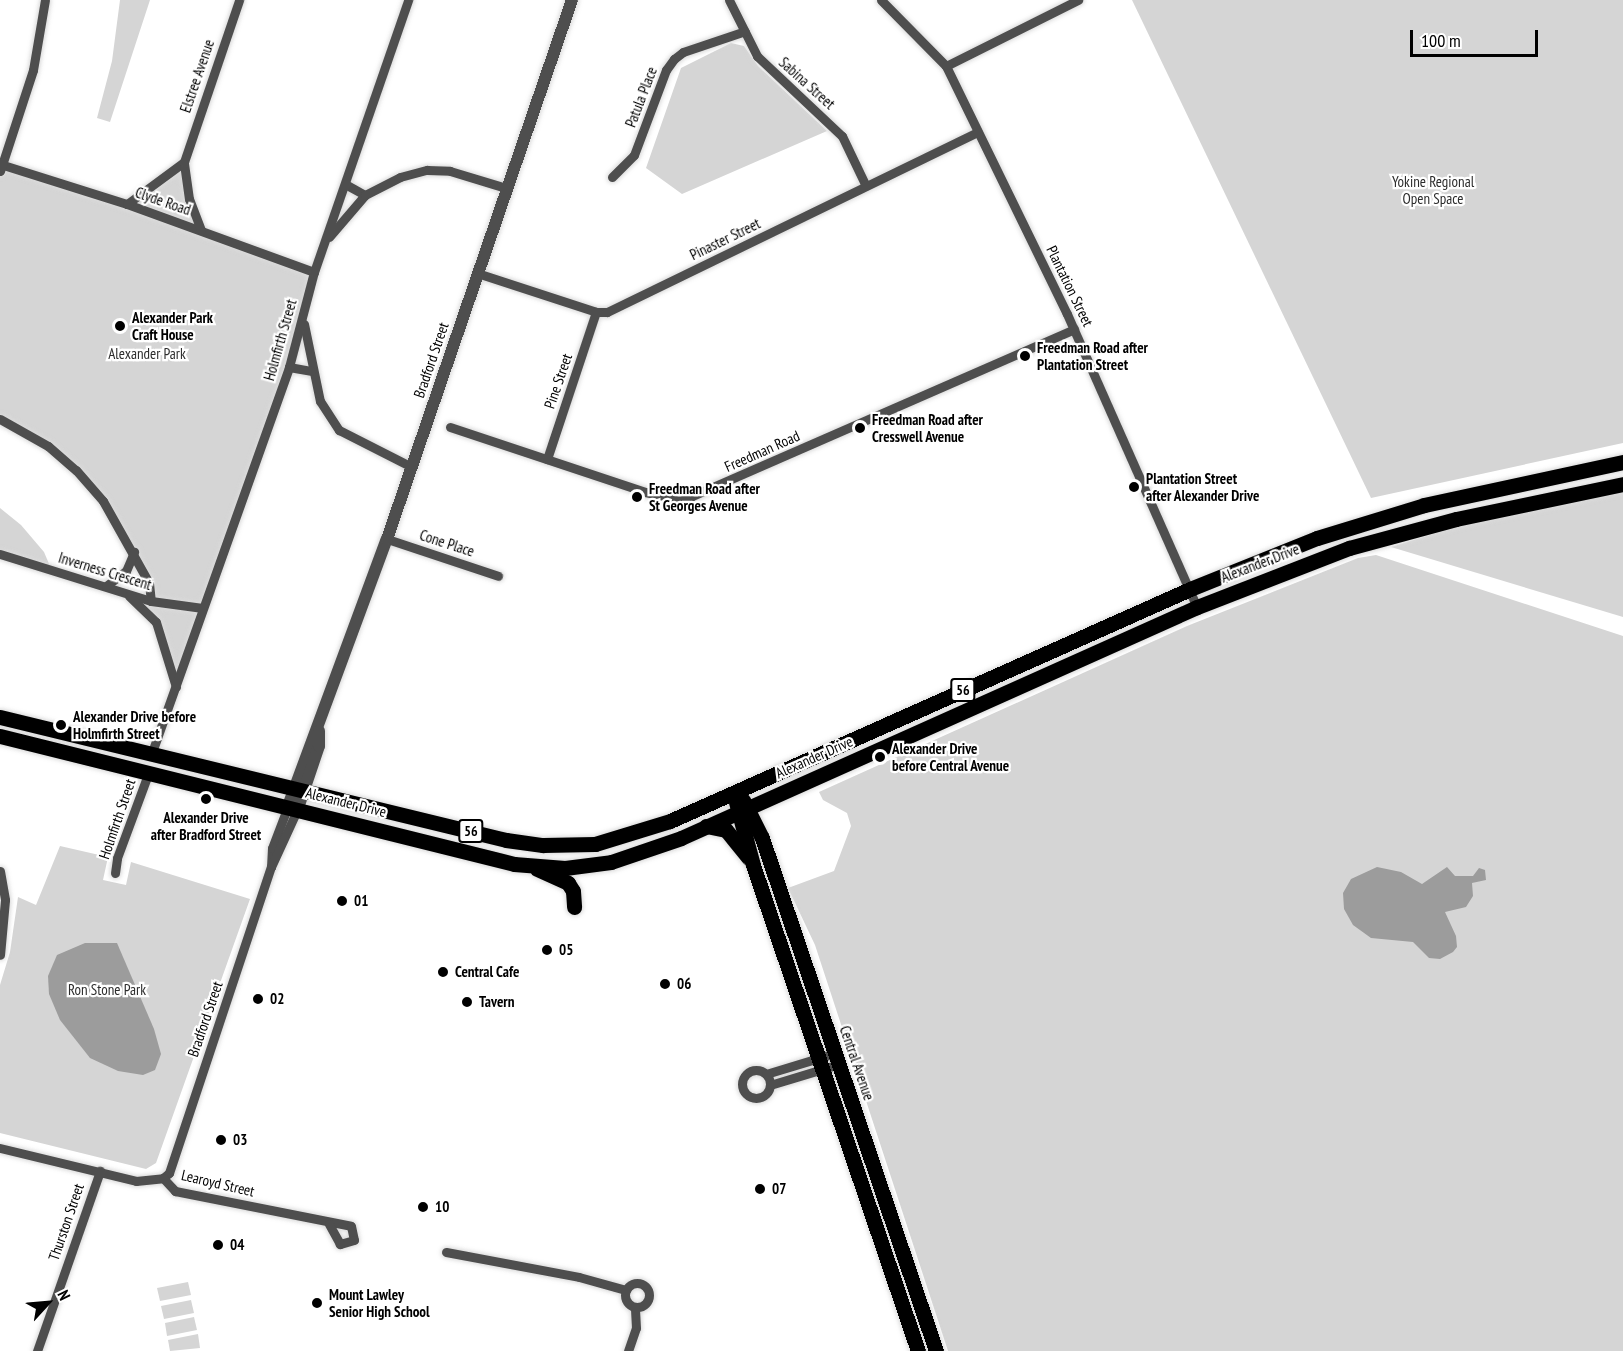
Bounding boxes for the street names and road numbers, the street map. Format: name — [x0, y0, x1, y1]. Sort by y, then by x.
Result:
street label: Elstree Avenue — [176, 37, 218, 115]
street label: Sabina Street — [775, 53, 839, 113]
street label: Patula Place — [621, 64, 661, 130]
street label: Clyde Road — [133, 183, 193, 219]
street label: Pinaster Street — [687, 214, 763, 264]
street label: Plantation Street — [1043, 243, 1097, 329]
street label: Holmfirth Street — [260, 297, 300, 383]
street label: Bradford Street — [410, 320, 452, 400]
street label: Pine Street — [540, 351, 576, 411]
street label: Freedman Road — [722, 426, 802, 476]
street label: Cone Place — [417, 526, 477, 560]
street label: Alexander Drive — [1218, 540, 1302, 586]
street label: Inverness Crescent — [56, 548, 154, 594]
road number: 56 — [950, 679, 976, 701]
street label: Alexander Drive — [773, 732, 855, 782]
street label: Holmfirth Street — [95, 776, 139, 862]
street label: Alexander Drive — [304, 783, 388, 821]
road number: 56 — [458, 820, 484, 842]
street label: Bradford Street — [184, 979, 226, 1059]
street label: Central Avenue — [836, 1023, 878, 1103]
street label: Learoyd Street — [180, 1166, 256, 1200]
street label: Thurston Street — [44, 1181, 88, 1263]

